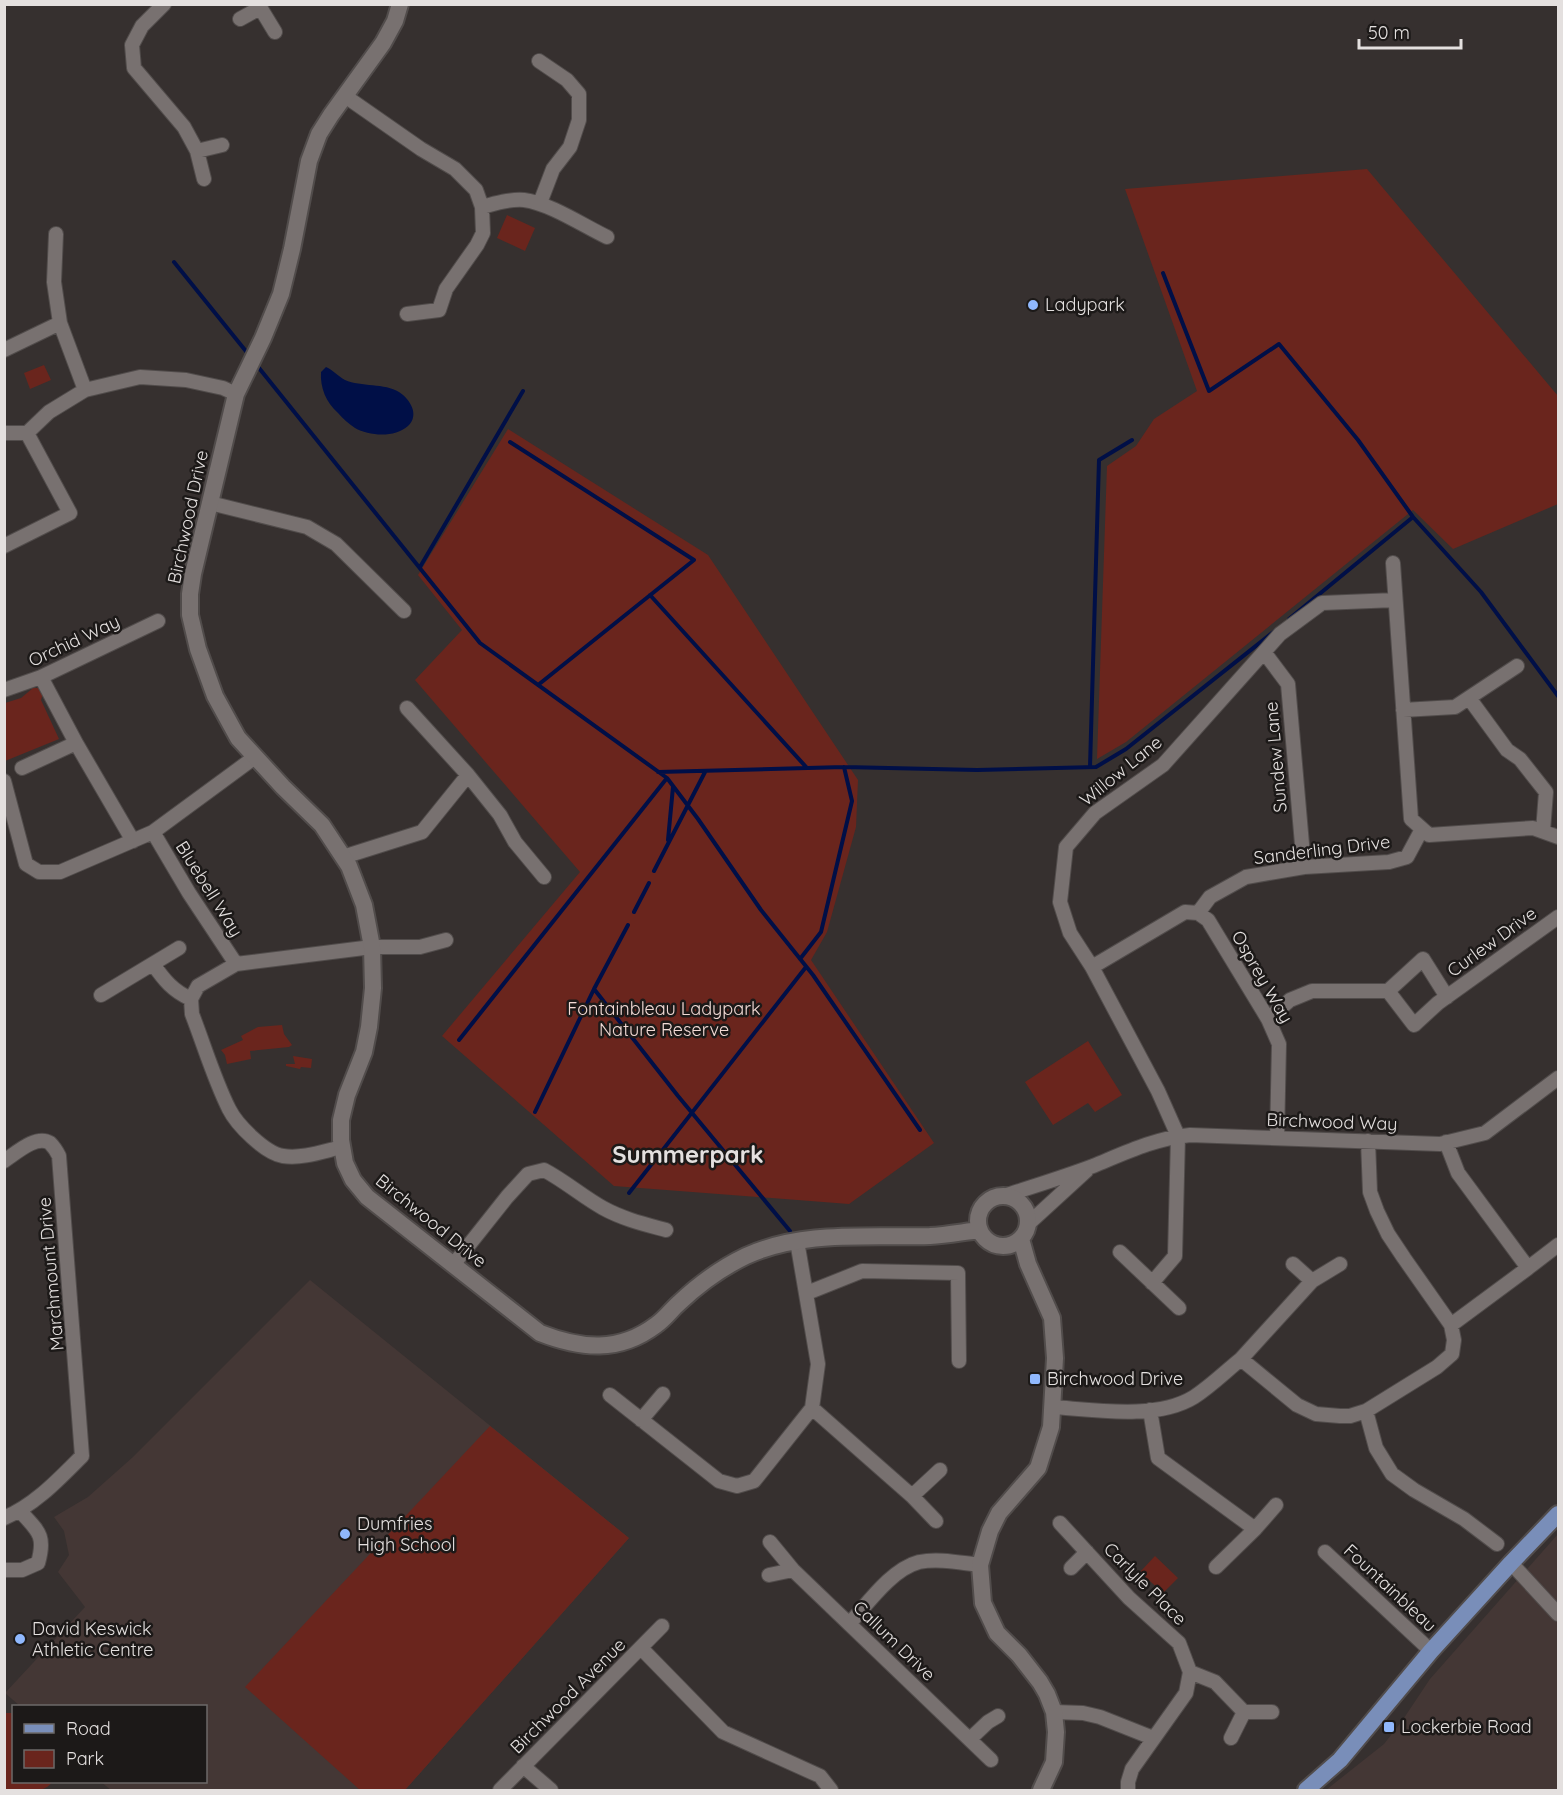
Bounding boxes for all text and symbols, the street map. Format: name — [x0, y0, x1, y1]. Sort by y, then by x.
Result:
scale bar — [1359, 12, 1461, 50]
text: 50 m — [1368, 21, 1410, 44]
place label: Ladypark — [1045, 293, 1125, 316]
marker: Ladypark — [1026, 298, 1040, 312]
street label: Birchwood Drive — [162, 448, 213, 586]
street label: Orchid Way — [25, 609, 123, 672]
street label: Sundew Lane — [1259, 701, 1292, 814]
street label: Willow Lane — [1075, 730, 1167, 811]
street label: Sanderling Drive — [1252, 830, 1391, 869]
street label: Bluebell Way — [171, 837, 248, 941]
street label: Curlew Drive — [1443, 901, 1541, 982]
street label: Osprey Way — [1227, 926, 1298, 1027]
park label: Fontainbleau Ladypark Nature Reserve — [567, 997, 761, 1041]
street label: Birchwood Way — [1266, 1108, 1398, 1135]
district label: Summerpark — [612, 1139, 764, 1169]
street label: Birchwood Drive — [371, 1169, 491, 1272]
street label: Marchmount Drive — [32, 1196, 69, 1352]
place label: Birchwood Drive — [1047, 1367, 1183, 1390]
marker: Birchwood Drive — [1028, 1372, 1042, 1386]
place label: Dumfries High School — [357, 1512, 456, 1556]
marker: Dumfries High School — [338, 1527, 352, 1541]
street label: Carlyle Place — [1099, 1537, 1192, 1630]
street label: Fountainbleau — [1339, 1539, 1442, 1637]
street label: Callum Drive — [848, 1596, 940, 1686]
place label: David Keswick Athletic Centre — [32, 1617, 153, 1661]
marker: David Keswick Athletic Centre — [13, 1632, 27, 1646]
street label: Birchwood Avenue — [505, 1633, 630, 1758]
legend — [12, 1705, 207, 1783]
place label: Lockerbie Road — [1401, 1715, 1532, 1738]
text: Road — [66, 1717, 111, 1740]
marker: Lockerbie Road — [1382, 1720, 1396, 1734]
text: Park — [66, 1747, 104, 1770]

